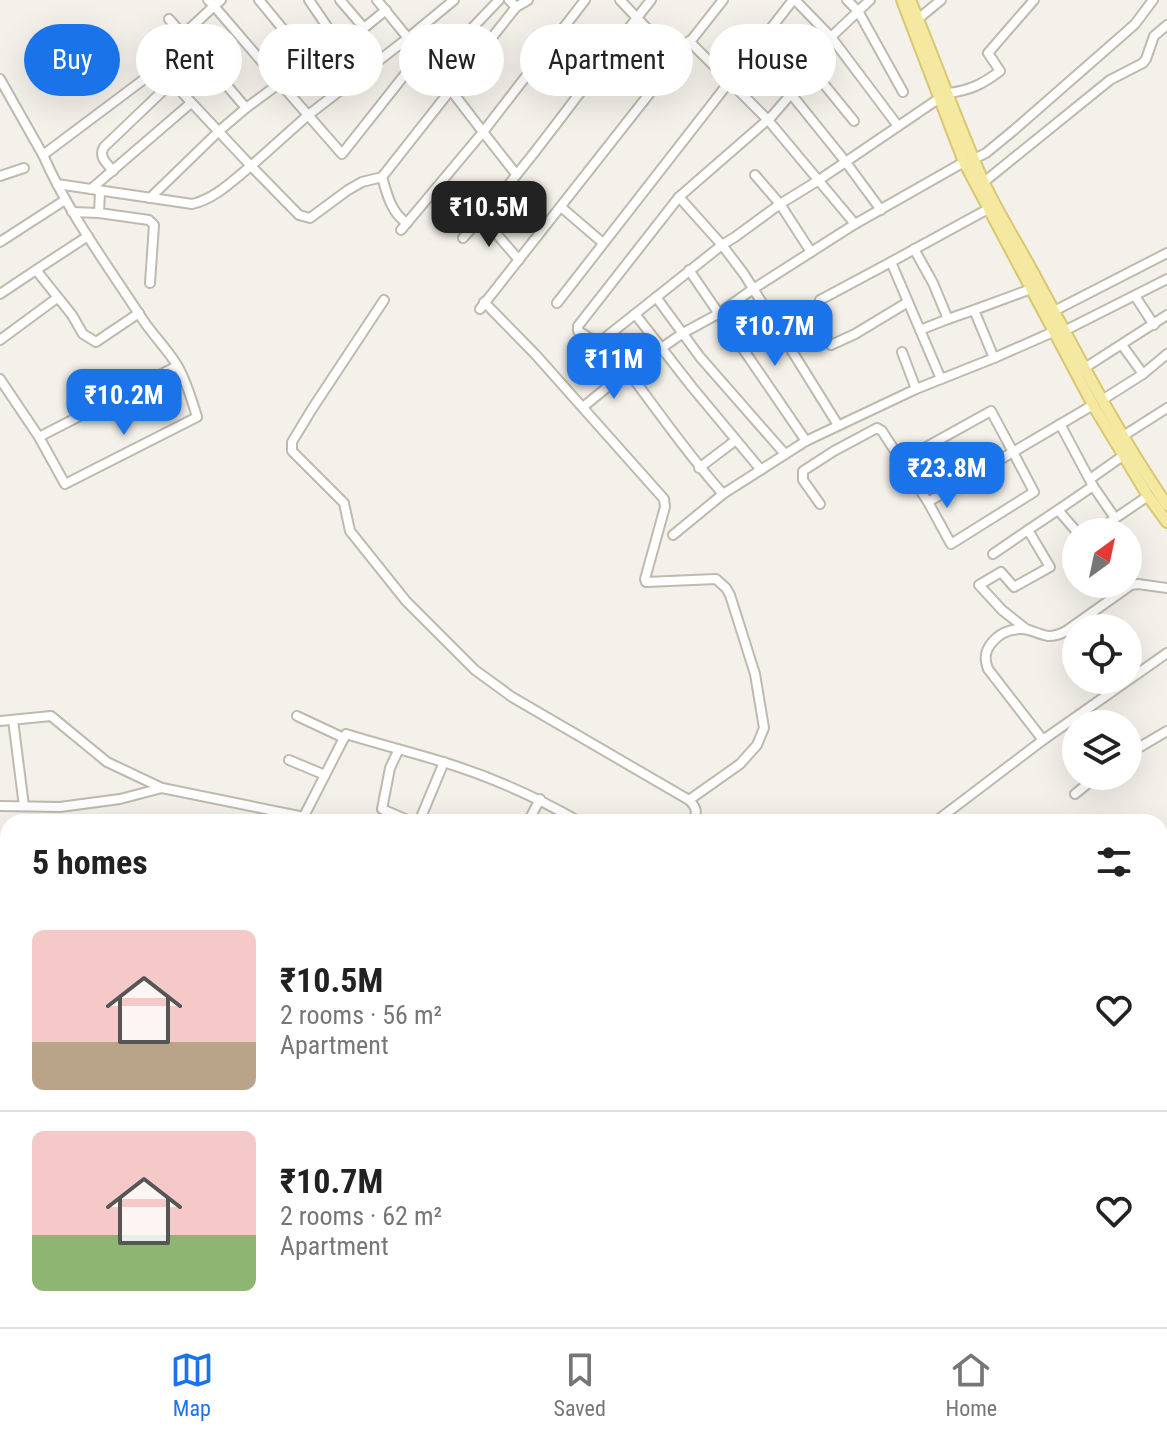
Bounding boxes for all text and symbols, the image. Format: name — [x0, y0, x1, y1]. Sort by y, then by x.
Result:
chip: Buy — [24, 24, 120, 96]
chip: Rent — [136, 24, 242, 96]
chip: Filters — [258, 24, 383, 96]
chip: New — [399, 24, 504, 96]
chip: Apartment — [520, 24, 693, 96]
chip: House — [709, 24, 836, 96]
pin: ₹10.5M — [424, 181, 554, 249]
text: ₹10.5M — [450, 192, 529, 222]
pin: ₹10.7M — [710, 300, 840, 368]
text: ₹10.7M — [736, 311, 815, 341]
pin: ₹11M — [567, 333, 661, 401]
text: ₹11M — [585, 344, 643, 374]
pin: ₹10.2M — [59, 369, 189, 437]
text: ₹10.2M — [85, 380, 164, 410]
pin: ₹23.8M — [882, 442, 1012, 510]
text: ₹23.8M — [908, 453, 987, 483]
north arrow — [1062, 518, 1142, 598]
map controls — [1062, 518, 1142, 790]
button: locate — [1062, 614, 1142, 694]
button: layers — [1062, 710, 1142, 790]
icon: filters — [1092, 840, 1136, 884]
text: 5 homes — [32, 842, 148, 882]
text: ₹10.5M — [280, 960, 383, 1000]
icon: home — [96, 962, 192, 1058]
icon: heart — [1092, 988, 1136, 1032]
text: 2 rooms · 56 m² — [280, 1000, 442, 1030]
text: Apartment — [280, 1030, 389, 1060]
text: ₹10.7M — [280, 1161, 383, 1201]
icon: home — [96, 1163, 192, 1259]
icon: heart — [1092, 1189, 1136, 1233]
text: 2 rooms · 62 m² — [280, 1201, 442, 1231]
text: Apartment — [280, 1231, 389, 1261]
tab: Map — [170, 1348, 214, 1421]
tab: Saved — [554, 1348, 606, 1421]
tab: Home — [946, 1348, 997, 1421]

